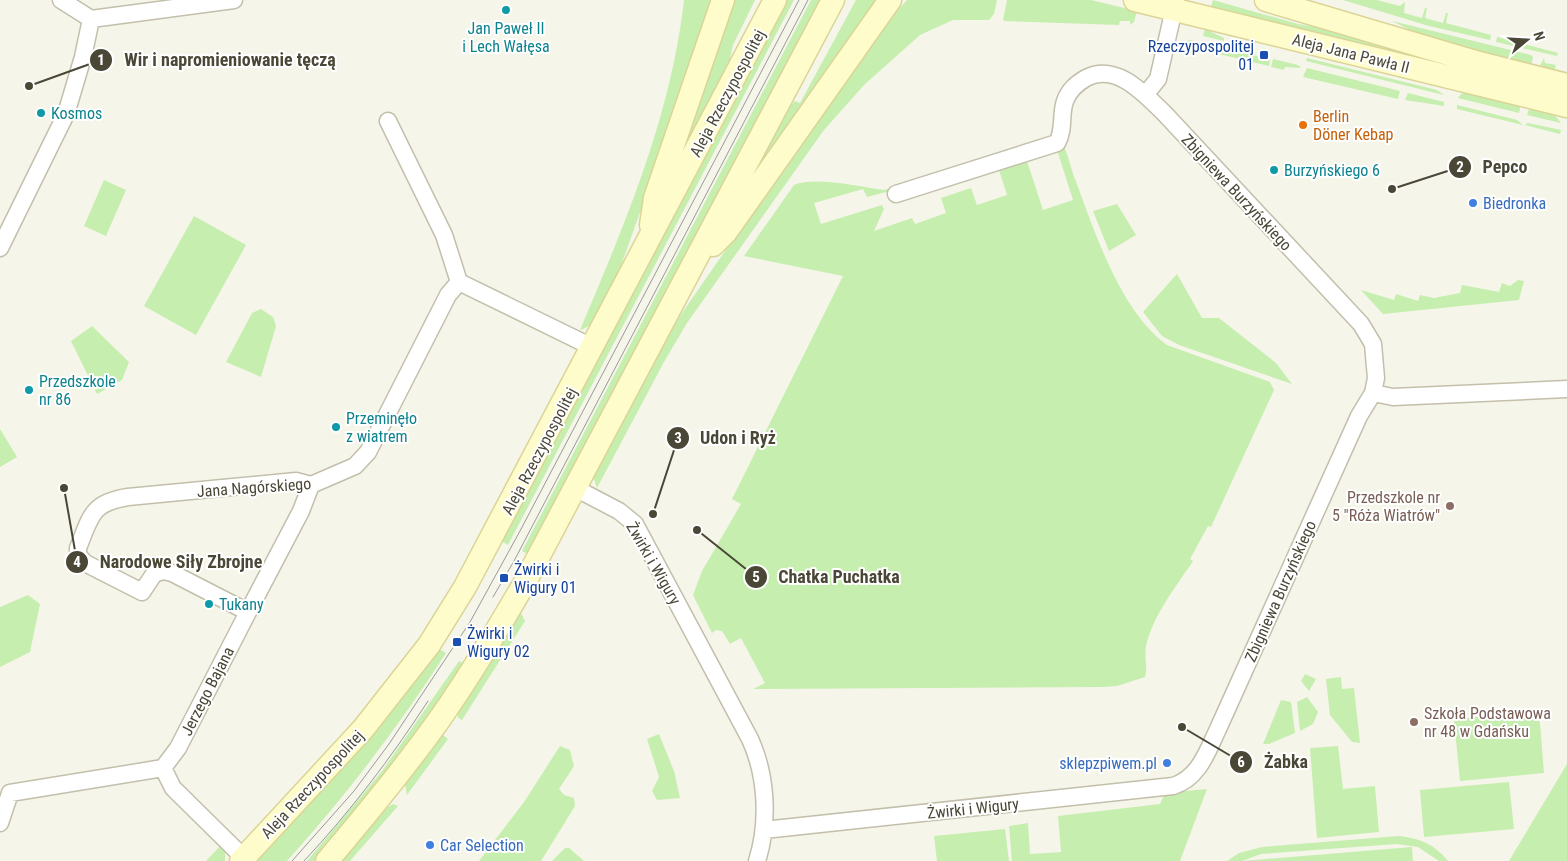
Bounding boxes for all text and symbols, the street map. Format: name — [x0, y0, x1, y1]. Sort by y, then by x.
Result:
marker: Jan Paweł II i Lech Wałęsa — [500, 4, 512, 16]
north arrow — [1502, 15, 1552, 65]
place label: Jan Paweł II i Lech Wałęsa — [462, 19, 550, 56]
street label: Aleja Rzeczypospolitej — [686, 26, 769, 160]
text: N — [1530, 29, 1548, 43]
street label: Aleja Jana Pawła II — [1290, 30, 1411, 77]
place label: Rzeczypospolitej 01 — [1148, 37, 1254, 74]
callout: Wir i napromieniowanie tęczą — [89, 43, 345, 76]
text: Wir i napromieniowanie tęczą — [124, 49, 336, 70]
marker: Rzeczypospolitej 01 — [1258, 49, 1270, 61]
text: 1 — [97, 51, 105, 69]
place label: Kosmos — [51, 104, 102, 123]
marker: Kosmos — [35, 107, 47, 119]
place label: Berlin Döner Kebap — [1313, 107, 1394, 144]
marker: Berlin Döner Kebap — [1297, 119, 1309, 131]
street label: Zbigniewa Burzyńskiego — [1178, 130, 1296, 255]
callout: Pepco — [1448, 150, 1537, 183]
text: Pepco — [1483, 156, 1527, 177]
text: 2 — [1456, 158, 1464, 176]
place label: Burzyńskiego 6 — [1284, 161, 1380, 180]
marker: Burzyńskiego 6 — [1268, 164, 1280, 176]
place label: Biedronka — [1483, 194, 1546, 213]
marker: Biedronka — [1467, 197, 1479, 209]
place label: Przedszkole nr 86 — [39, 372, 116, 409]
marker: Przedszkole nr 86 — [23, 384, 35, 396]
street label: Aleja Rzeczypospolitej — [498, 384, 581, 518]
place label: Przeminęło z wiatrem — [346, 409, 417, 446]
marker: Przeminęło z wiatrem — [330, 421, 342, 433]
callout: Udon i Ryż — [665, 422, 786, 455]
text: Udon i Ryż — [700, 427, 776, 448]
text: 3 — [674, 429, 682, 447]
street label: Jana Nagórskiego — [196, 474, 312, 501]
place label: Przedszkole nr 5 "Róża Wiatrów" — [1332, 488, 1440, 525]
marker: Przedszkole nr 5 "Róża Wiatrów" — [1444, 500, 1456, 512]
street label: Zbigniewa Burzyńskiego — [1241, 518, 1320, 665]
street label: Żwirki i Wigury — [622, 519, 685, 608]
callout: Narodowe Siły Zbrojne — [65, 546, 272, 579]
text: Narodowe Siły Zbrojne — [100, 551, 263, 572]
text: 4 — [73, 553, 81, 571]
place label: Żwirki i Wigury 01 — [514, 560, 577, 597]
callout: Chatka Puchatka — [743, 560, 910, 593]
text: Chatka Puchatka — [778, 566, 900, 587]
text: 5 — [752, 568, 760, 586]
marker: Żwirki i Wigury 01 — [498, 572, 510, 584]
place label: Tukany — [219, 595, 264, 614]
marker: Tukany — [203, 598, 215, 610]
place label: Żwirki i Wigury 02 — [467, 624, 530, 661]
marker: Żwirki i Wigury 02 — [451, 636, 463, 648]
street label: Jerzego Bajana — [177, 644, 238, 739]
place label: Szkoła Podstawowa nr 48 w Gdańsku — [1424, 704, 1551, 741]
marker: Szkoła Podstawowa nr 48 w Gdańsku — [1408, 716, 1420, 728]
street label: Aleja Rzeczypospolitej — [257, 726, 368, 843]
callout: Żabka — [1229, 745, 1318, 778]
text: Żabka — [1264, 751, 1308, 772]
text: 6 — [1237, 753, 1245, 771]
place label: sklepzpiwem.pl — [1059, 754, 1157, 773]
marker: sklepzpiwem.pl — [1161, 757, 1173, 769]
street label: Żwirki i Wigury — [926, 794, 1020, 823]
place label: Car Selection — [440, 836, 524, 855]
marker: Car Selection — [424, 839, 436, 851]

